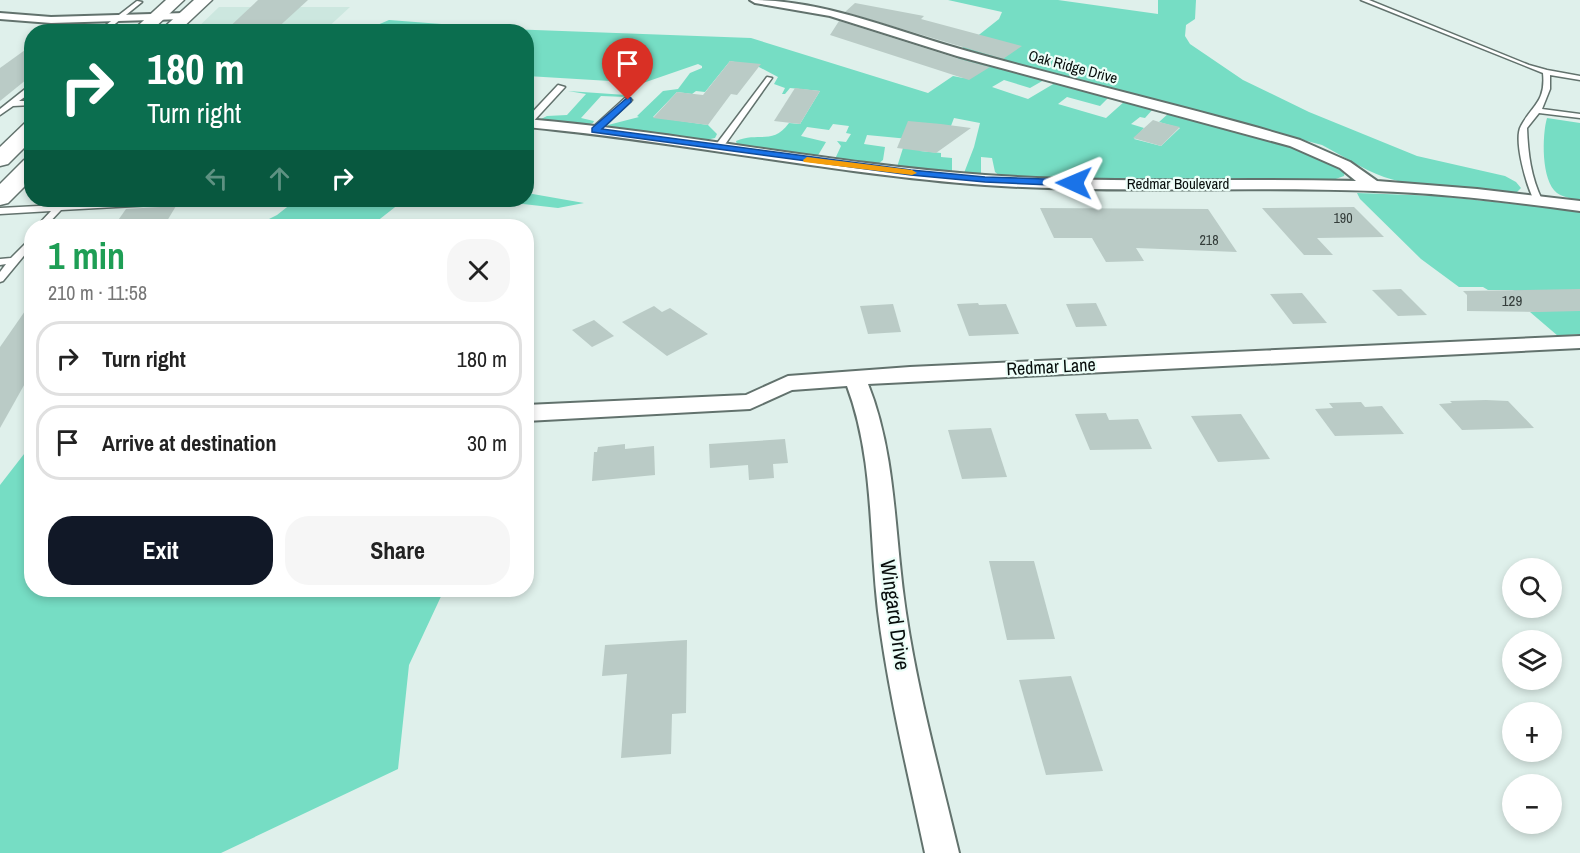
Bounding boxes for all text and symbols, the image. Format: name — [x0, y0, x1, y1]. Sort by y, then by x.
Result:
pin — [602, 38, 653, 100]
text: 180 m — [147, 41, 245, 97]
street label: Oak Ridge Drive — [1026, 45, 1120, 89]
icon: arrive — [611, 47, 644, 80]
icon: right — [48, 48, 126, 126]
text: Turn right — [147, 95, 241, 131]
position arrow — [1042, 151, 1106, 215]
icon: left — [200, 162, 233, 195]
icon: ahead — [263, 162, 296, 195]
icon: right — [326, 162, 359, 195]
street label: Redmar Boulevard — [1127, 173, 1229, 194]
house number: 190 — [1333, 209, 1353, 227]
house number: 218 — [1199, 231, 1219, 249]
text: 1 min — [48, 232, 125, 280]
button: close — [447, 239, 510, 302]
text: 210 m · 11:58 — [48, 279, 147, 306]
house number: 129 — [1502, 290, 1522, 311]
icon: right — [51, 342, 84, 375]
text: Turn right — [102, 344, 186, 374]
text: 180 m — [457, 344, 507, 374]
street label: Redmar Lane — [1006, 352, 1096, 381]
icon: arrive — [51, 426, 84, 459]
text: Arrive at destination — [102, 428, 276, 458]
text: 30 m — [467, 428, 507, 458]
button: Exit — [48, 516, 273, 585]
button: Share — [285, 516, 510, 585]
street label: Wingard Drive — [873, 558, 918, 672]
map controls — [1502, 558, 1562, 834]
button: search — [1502, 558, 1562, 618]
button: layers — [1502, 630, 1562, 690]
button: + — [1502, 702, 1562, 762]
button: − — [1502, 774, 1562, 834]

